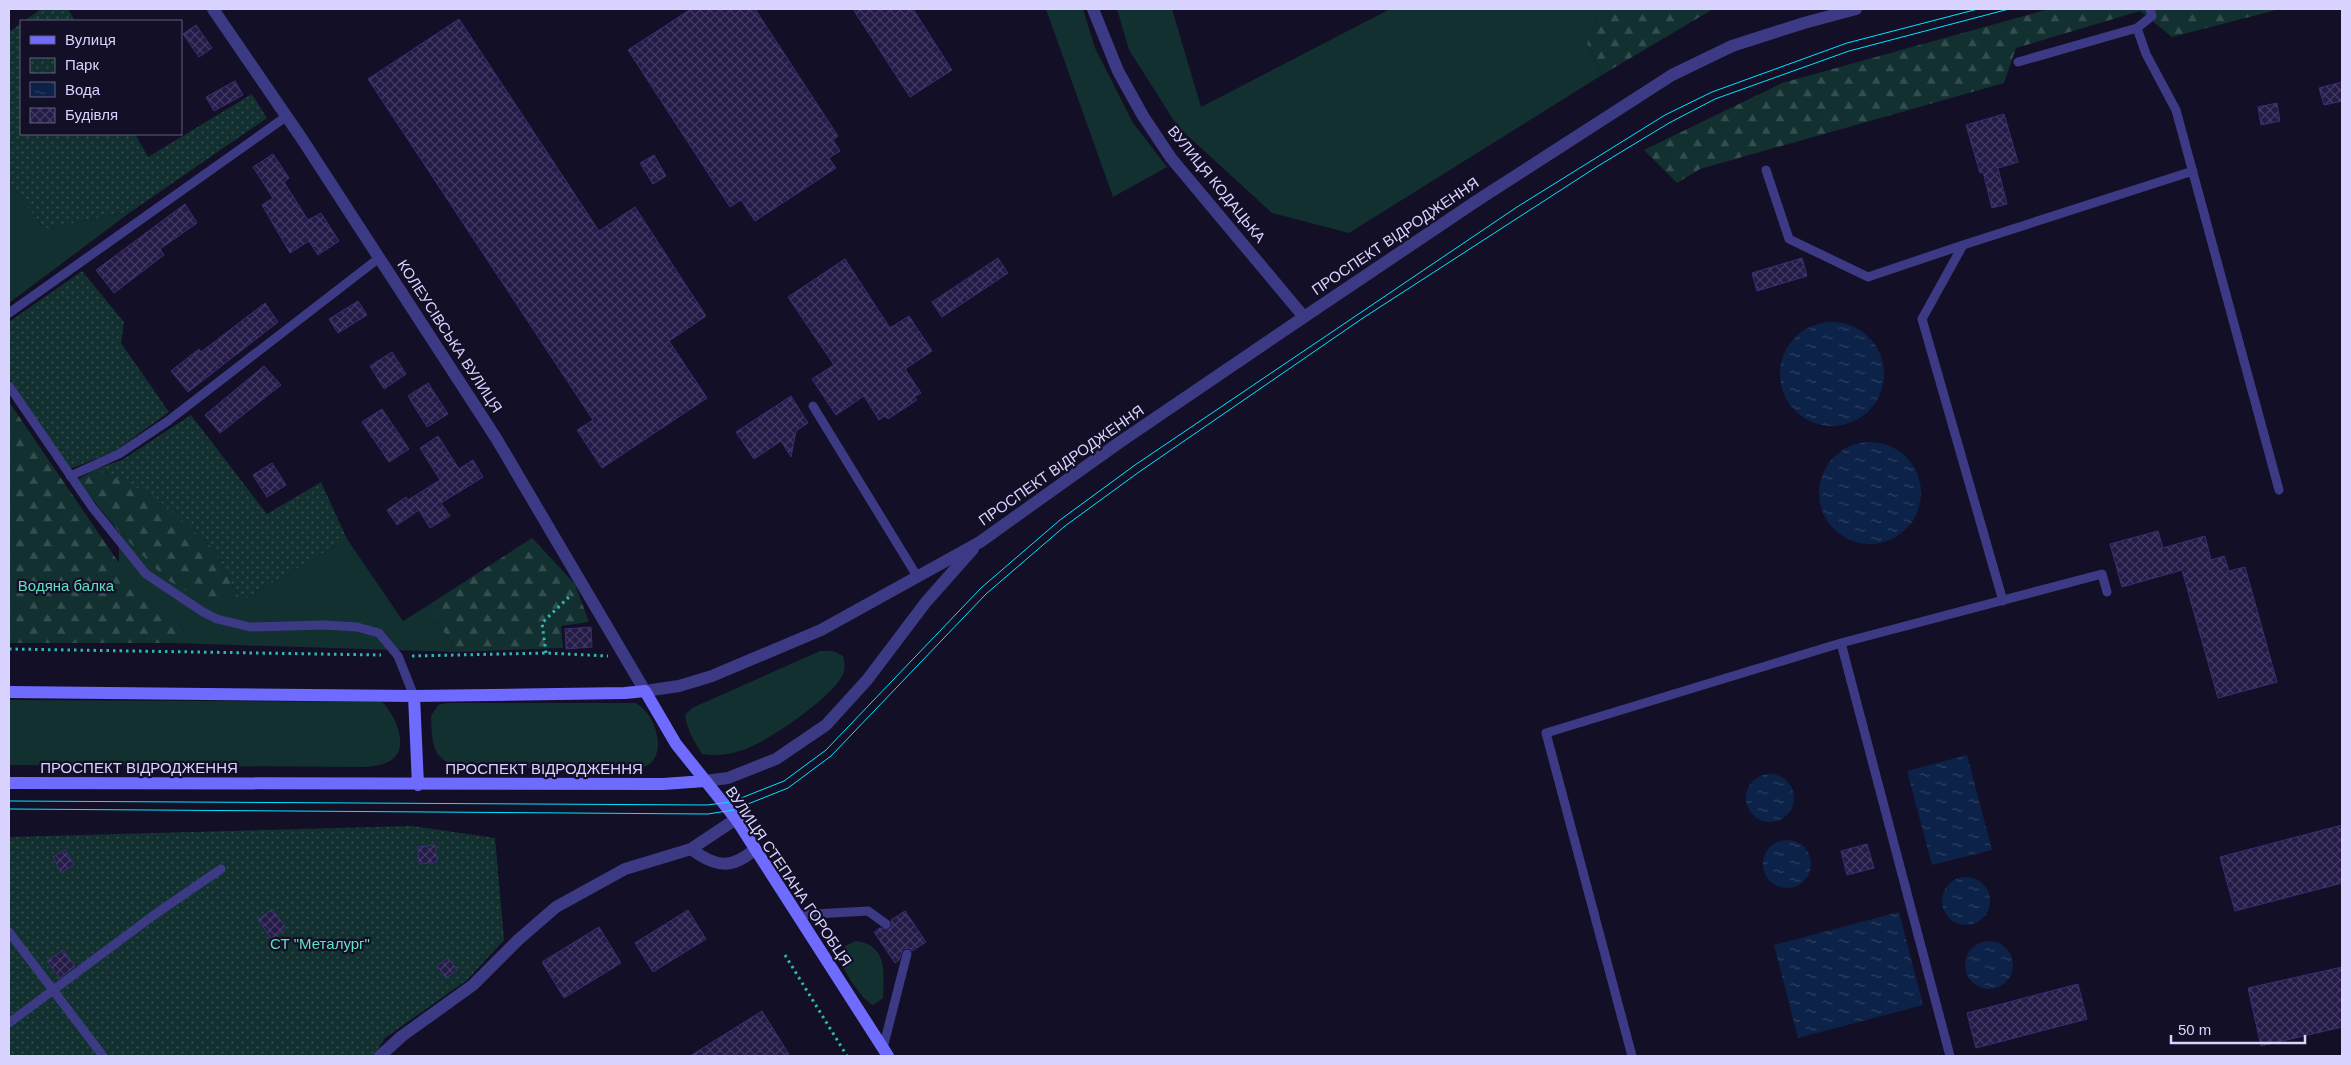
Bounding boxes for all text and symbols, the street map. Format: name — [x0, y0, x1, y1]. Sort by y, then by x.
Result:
legend — [20, 20, 182, 135]
text: Вулиця — [65, 31, 116, 48]
text: Парк — [65, 56, 99, 73]
text: Вода — [65, 81, 101, 98]
text: Будівля — [65, 106, 118, 123]
street label: ВУЛИЦЯ КОДАЦЬКА — [1165, 122, 1269, 246]
street label: ПРОСПЕКТ ВІДРОДЖЕННЯ — [1308, 174, 1482, 298]
street label: КОЛЕУСІВСЬКА ВУЛИЦЯ — [394, 256, 506, 416]
street label: ПРОСПЕКТ ВІДРОДЖЕННЯ — [975, 401, 1147, 529]
park label: Водяна балка — [18, 577, 115, 594]
street label: ПРОСПЕКТ ВІДРОДЖЕННЯ — [40, 759, 238, 776]
street label: ПРОСПЕКТ ВІДРОДЖЕННЯ — [445, 760, 643, 777]
street label: ВУЛИЦЯ СТЕПАНА ГОРОБЦЯ — [723, 783, 855, 969]
park label: СТ "Металург" — [270, 935, 370, 952]
scale bar — [2171, 1012, 2305, 1044]
text: 50 m — [2178, 1021, 2211, 1038]

